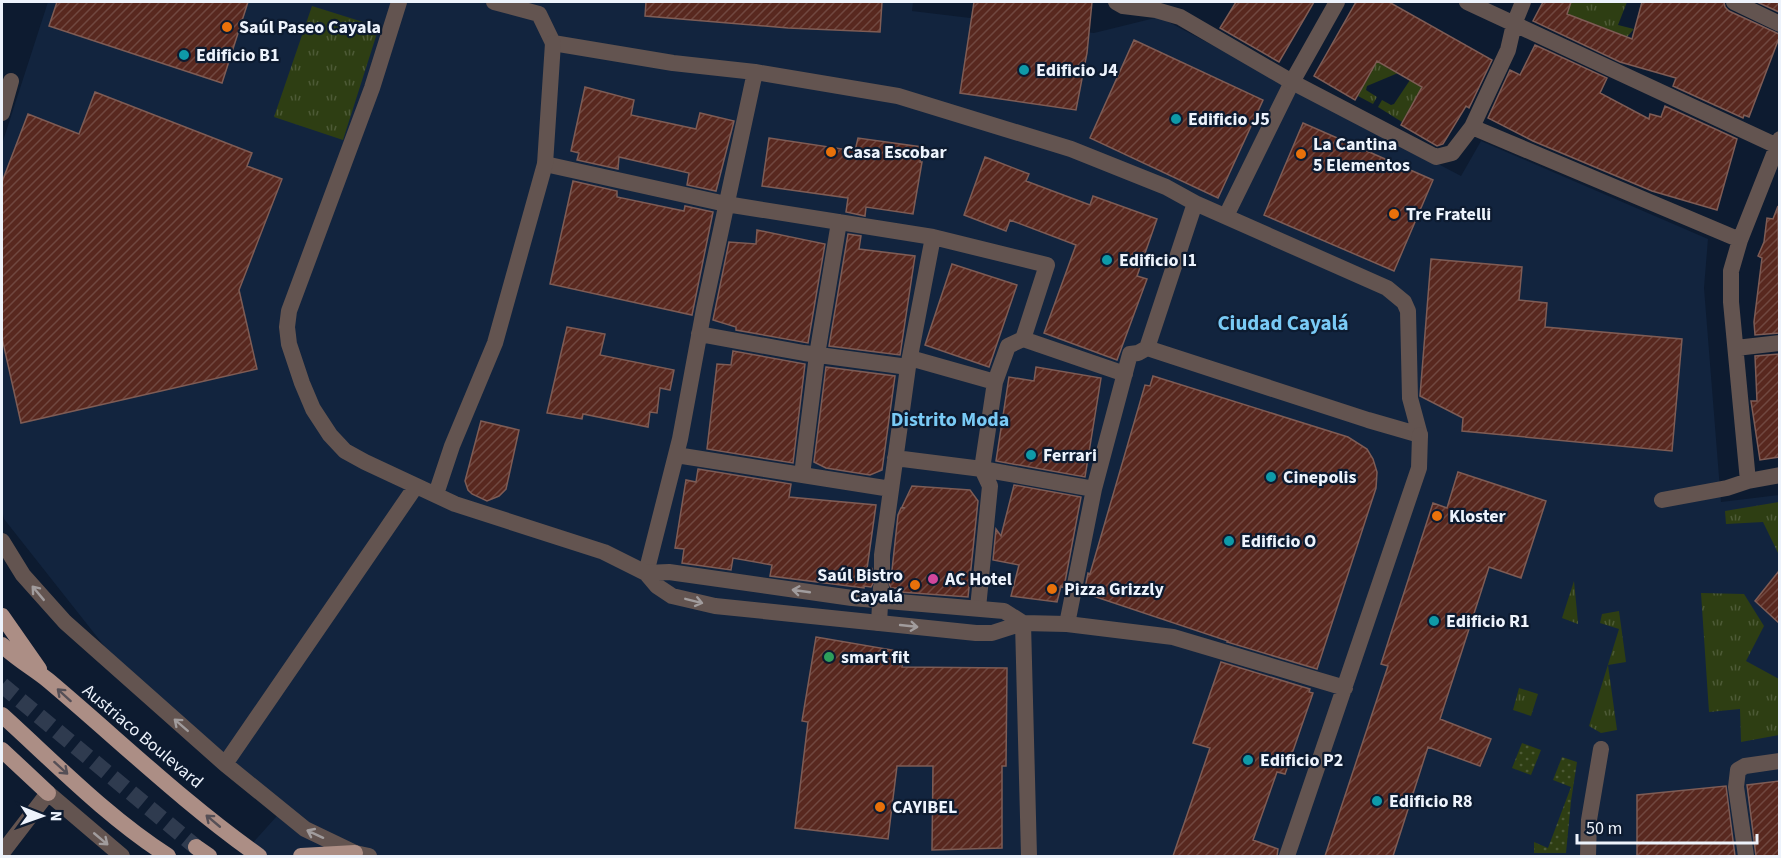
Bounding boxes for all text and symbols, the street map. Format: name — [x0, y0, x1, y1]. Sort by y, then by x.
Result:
place label: Saúl Paseo Cayala — [239, 15, 381, 40]
marker: Saúl Paseo Cayala — [220, 20, 234, 34]
place label: Edificio B1 — [196, 43, 279, 68]
marker: Edificio B1 — [177, 48, 191, 62]
place label: Edificio J4 — [1036, 58, 1118, 83]
marker: Edificio J4 — [1017, 63, 1031, 77]
place label: Edificio J5 — [1188, 107, 1270, 132]
marker: Edificio J5 — [1169, 112, 1183, 126]
place label: La Cantina 5 Elementos — [1313, 132, 1410, 178]
place label: Casa Escobar — [843, 140, 947, 165]
marker: Casa Escobar — [824, 145, 838, 159]
marker: La Cantina 5 Elementos — [1294, 147, 1308, 161]
place label: Tre Fratelli — [1406, 202, 1491, 227]
marker: Tre Fratelli — [1387, 207, 1401, 221]
place label: Edificio I1 — [1119, 248, 1197, 273]
marker: Edificio I1 — [1100, 253, 1114, 267]
district label: Ciudad Cayalá — [1217, 308, 1349, 338]
district label: Distrito Moda — [891, 406, 1009, 434]
place label: Ferrari — [1043, 443, 1097, 468]
marker: Ferrari — [1024, 448, 1038, 462]
place label: Cinepolis — [1283, 465, 1356, 490]
marker: Cinepolis — [1264, 470, 1278, 484]
place label: Kloster — [1449, 504, 1507, 529]
marker: Kloster — [1430, 509, 1444, 523]
place label: Edificio O — [1241, 529, 1316, 554]
marker: Edificio O — [1222, 534, 1236, 548]
place label: Saúl Bistro Cayalá — [817, 563, 903, 609]
place label: AC Hotel — [944, 567, 1012, 592]
marker: AC Hotel — [926, 572, 940, 586]
place label: Pizza Grizzly — [1064, 577, 1164, 602]
marker: Saúl Bistro Cayalá — [908, 578, 922, 592]
marker: Pizza Grizzly — [1045, 582, 1059, 596]
one-way arrow — [31, 586, 45, 601]
one-way arrow — [792, 586, 812, 597]
one-way arrow — [684, 596, 703, 608]
place label: Edificio R1 — [1446, 609, 1530, 634]
marker: Edificio R1 — [1427, 614, 1441, 628]
one-way arrow — [898, 621, 918, 632]
place label: smart fit — [841, 645, 910, 670]
marker: smart fit — [822, 650, 836, 664]
street label: Austriaco Boulevard — [77, 678, 208, 794]
one-way arrow — [57, 688, 72, 702]
one-way arrow — [174, 718, 189, 732]
place label: Edificio P2 — [1260, 748, 1343, 773]
marker: Edificio P2 — [1241, 753, 1255, 767]
one-way arrow — [53, 761, 68, 775]
north arrow — [12, 786, 72, 846]
place label: Edificio R8 — [1389, 789, 1473, 814]
marker: Edificio R8 — [1370, 794, 1384, 808]
place label: CAYIBEL — [892, 795, 957, 820]
marker: CAYIBEL — [873, 800, 887, 814]
scale bar — [1577, 807, 1757, 845]
text: N — [45, 811, 67, 822]
one-way arrow — [206, 814, 221, 828]
text: 50 m — [1586, 816, 1622, 841]
one-way arrow — [307, 828, 325, 840]
one-way arrow — [93, 832, 109, 845]

